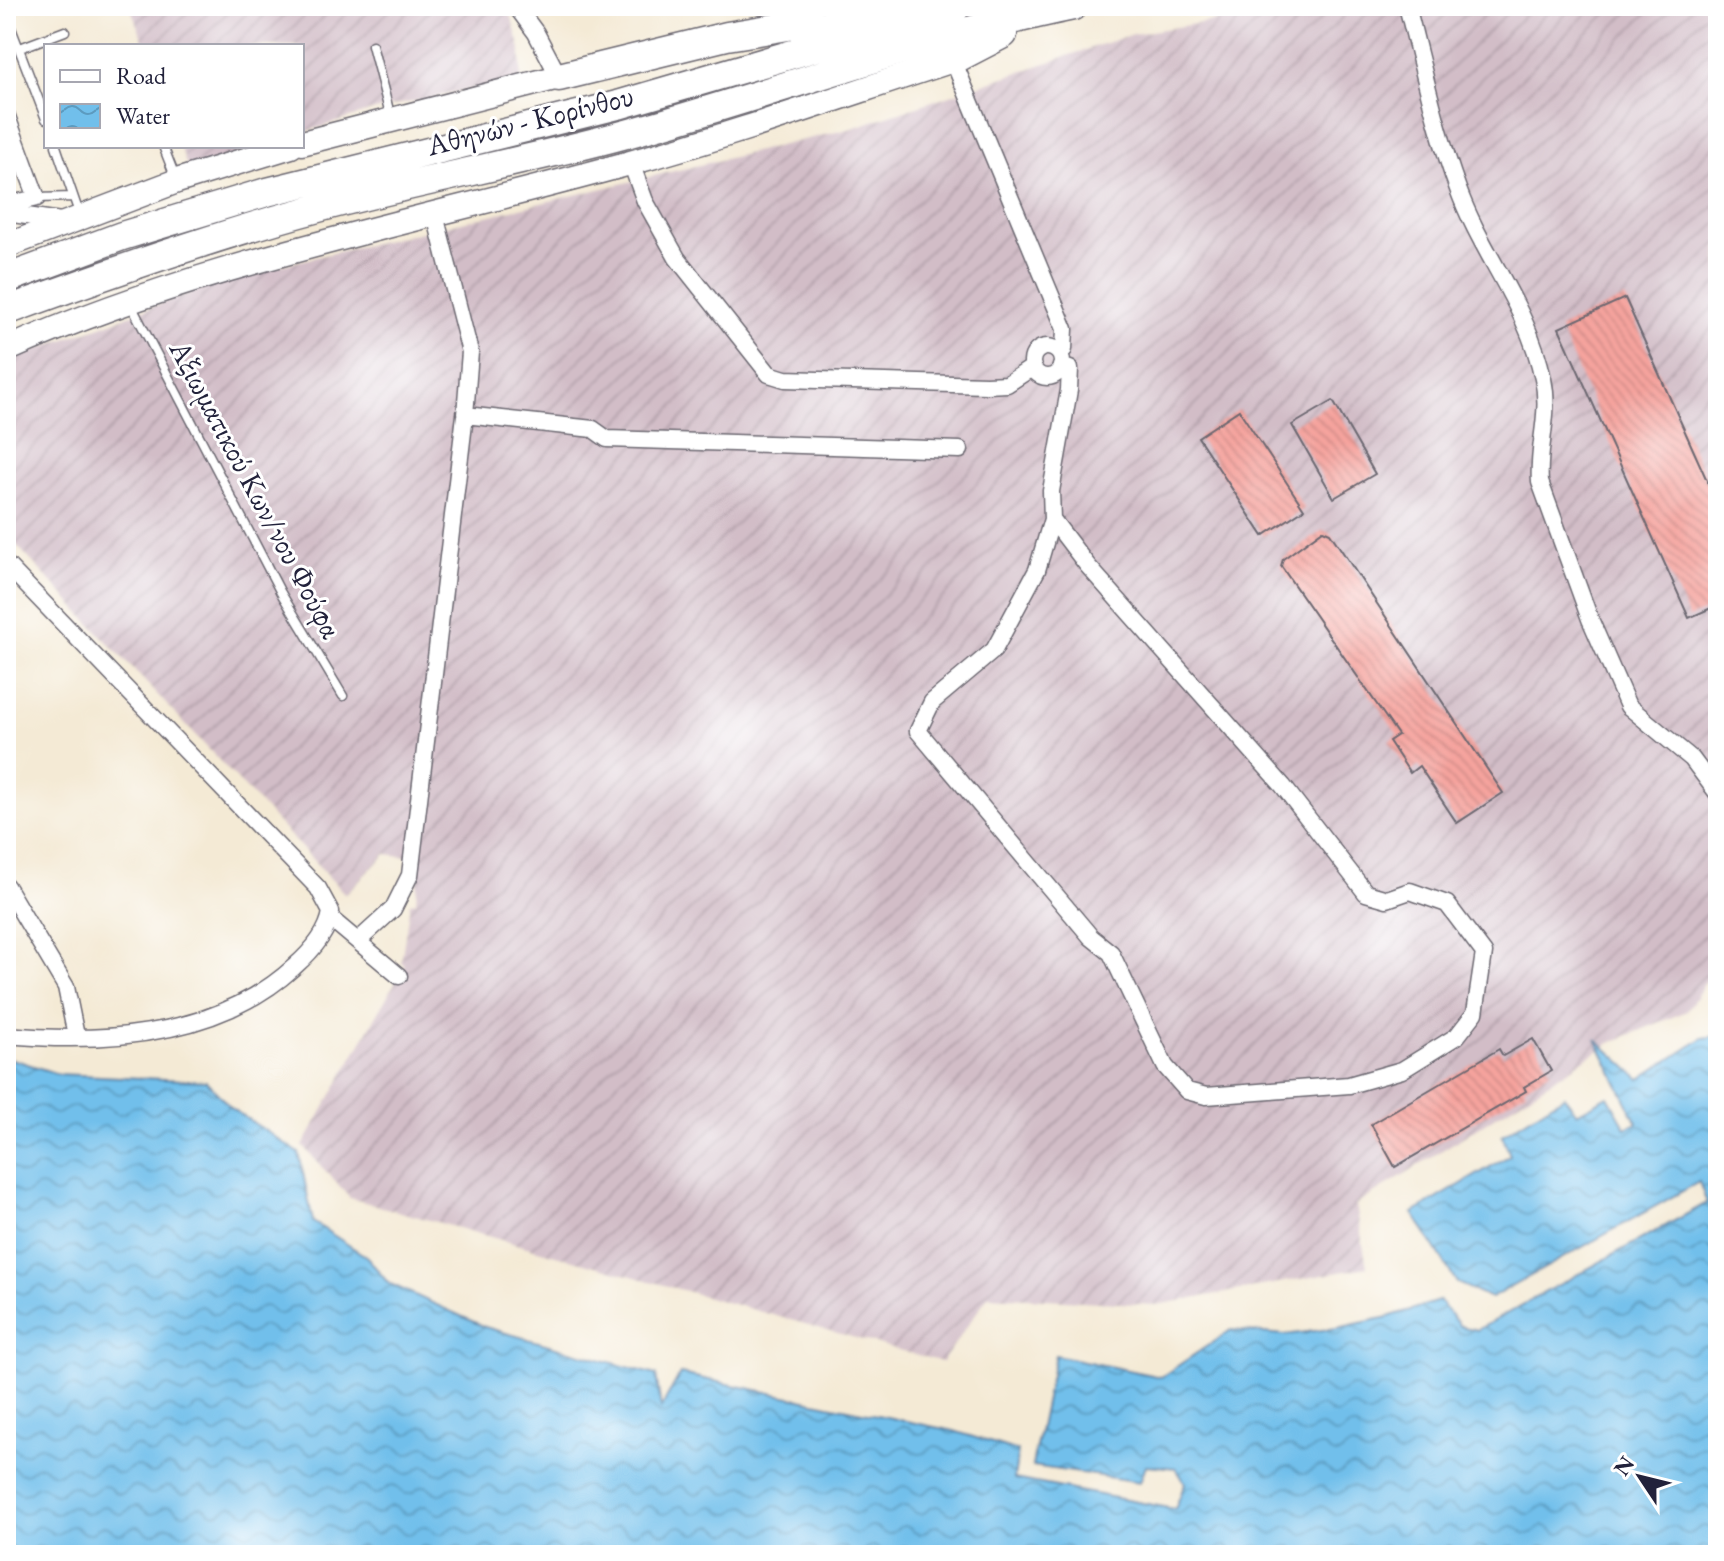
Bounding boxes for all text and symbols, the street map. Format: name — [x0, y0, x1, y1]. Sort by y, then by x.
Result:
legend — [44, 44, 304, 148]
text: Road — [116, 60, 167, 91]
street label: Αθηνών - Κορίνθου — [422, 76, 637, 165]
text: Water — [116, 100, 170, 131]
street label: Αξιωματικού Κων/νου Φούφα — [160, 332, 351, 645]
north arrow — [1600, 1437, 1680, 1517]
text: N — [1607, 1450, 1641, 1481]

